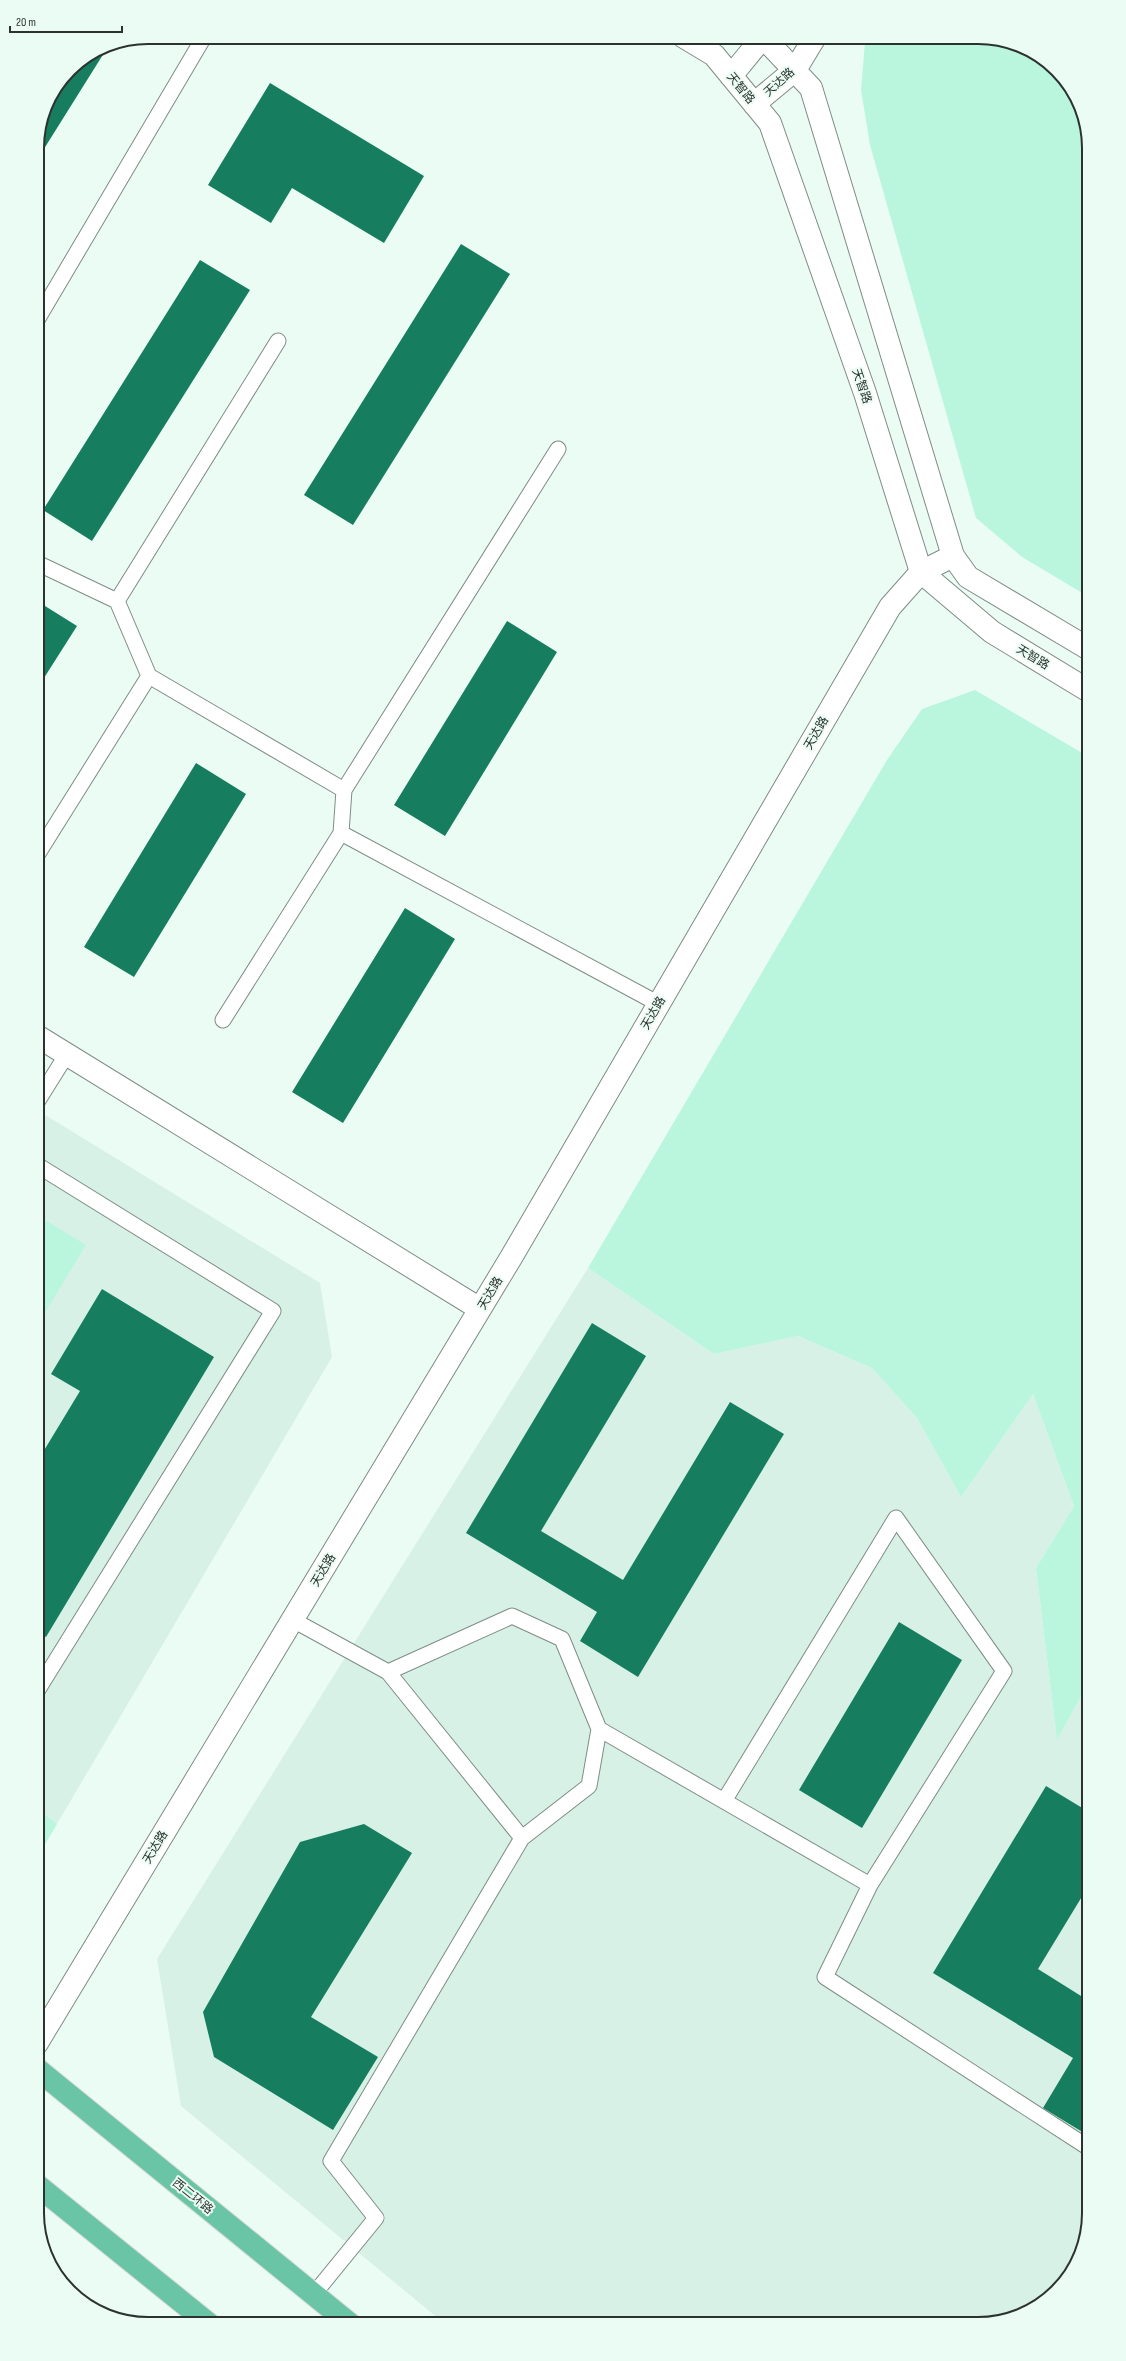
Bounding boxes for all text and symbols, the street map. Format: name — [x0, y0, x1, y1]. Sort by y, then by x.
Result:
scale bar — [10, 8, 122, 34]
text: 20 m — [16, 15, 36, 30]
street label: 天达路 — [761, 65, 798, 100]
street label: 天智路 — [723, 70, 758, 107]
street label: 天智路 — [849, 367, 874, 406]
street label: 天智路 — [1013, 642, 1052, 673]
street label: 天达路 — [801, 714, 832, 753]
street label: 天达路 — [638, 994, 669, 1033]
street label: 天达路 — [475, 1274, 506, 1313]
street label: 天达路 — [308, 1551, 339, 1590]
street label: 天达路 — [140, 1828, 171, 1867]
street label: 西二环路 — [169, 2175, 216, 2217]

